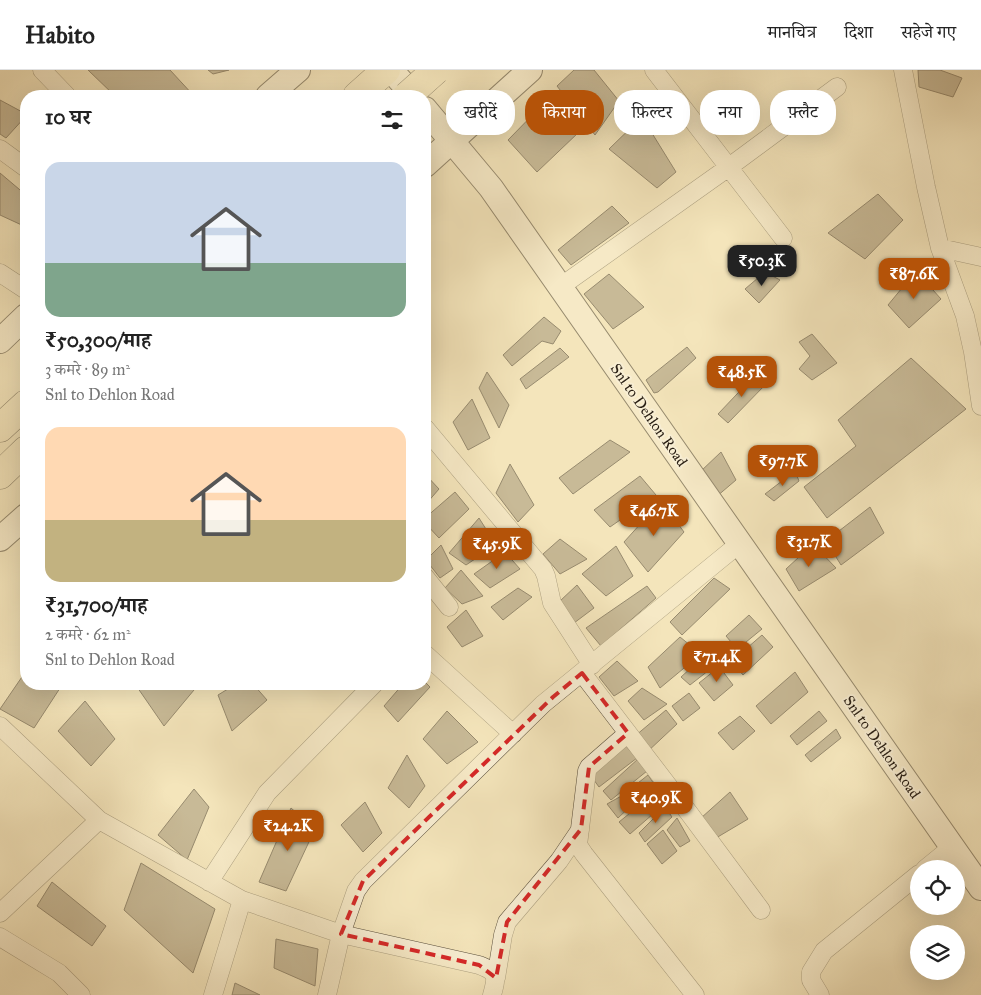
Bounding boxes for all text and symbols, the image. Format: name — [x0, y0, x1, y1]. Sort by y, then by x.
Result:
text: Habito — [25, 20, 95, 50]
text: मानचित्र — [768, 21, 816, 43]
text: दिशा — [844, 21, 873, 43]
text: सहेजे गए — [901, 21, 956, 43]
chip: खरीदें — [446, 90, 515, 135]
chip: किराया — [525, 90, 604, 135]
chip: फ़िल्टर — [614, 90, 690, 135]
chip: नया — [700, 90, 760, 135]
chip: फ़्लैट — [770, 90, 836, 135]
text: 10 घर — [45, 104, 91, 130]
icon: filters — [378, 106, 406, 134]
icon: home — [181, 194, 271, 284]
pin: ₹50.3K — [721, 244, 803, 287]
text: ₹50.3K — [739, 251, 785, 270]
pin: ₹87.6K — [873, 258, 955, 300]
text: ₹87.6K — [890, 264, 938, 283]
text: ₹50,300/माह — [45, 327, 151, 353]
pin: ₹48.5K — [701, 356, 783, 398]
text: 3 कमरे · 89 m² — [45, 360, 130, 379]
street label: Snl to Dehlon Road — [607, 360, 692, 470]
text: ₹48.5K — [718, 362, 766, 381]
text: Snl to Dehlon Road — [45, 385, 175, 404]
pin: ₹97.7K — [742, 444, 824, 487]
text: ₹97.7K — [759, 451, 807, 470]
icon: home — [181, 459, 271, 549]
pin: ₹46.7K — [613, 494, 695, 537]
text: ₹46.7K — [630, 501, 678, 520]
pin: ₹31.7K — [768, 526, 850, 568]
pin: ₹45.9K — [456, 528, 538, 570]
text: ₹31.7K — [787, 532, 831, 551]
text: ₹45.9K — [473, 534, 521, 553]
text: ₹31,700/माह — [45, 592, 147, 618]
text: 2 कमरे · 62 m² — [45, 625, 131, 644]
pin: ₹71.4K — [676, 640, 758, 683]
text: ₹71.4K — [693, 647, 741, 666]
text: Snl to Dehlon Road — [45, 650, 175, 669]
street label: Snl to Dehlon Road — [840, 692, 925, 802]
pin: ₹40.9K — [615, 782, 697, 824]
text: ₹40.9K — [631, 788, 681, 807]
pin: ₹24.2K — [247, 810, 329, 852]
text: ₹24.2K — [264, 816, 312, 835]
map controls — [910, 860, 965, 980]
button: locate — [910, 860, 965, 915]
button: layers — [910, 925, 965, 980]

